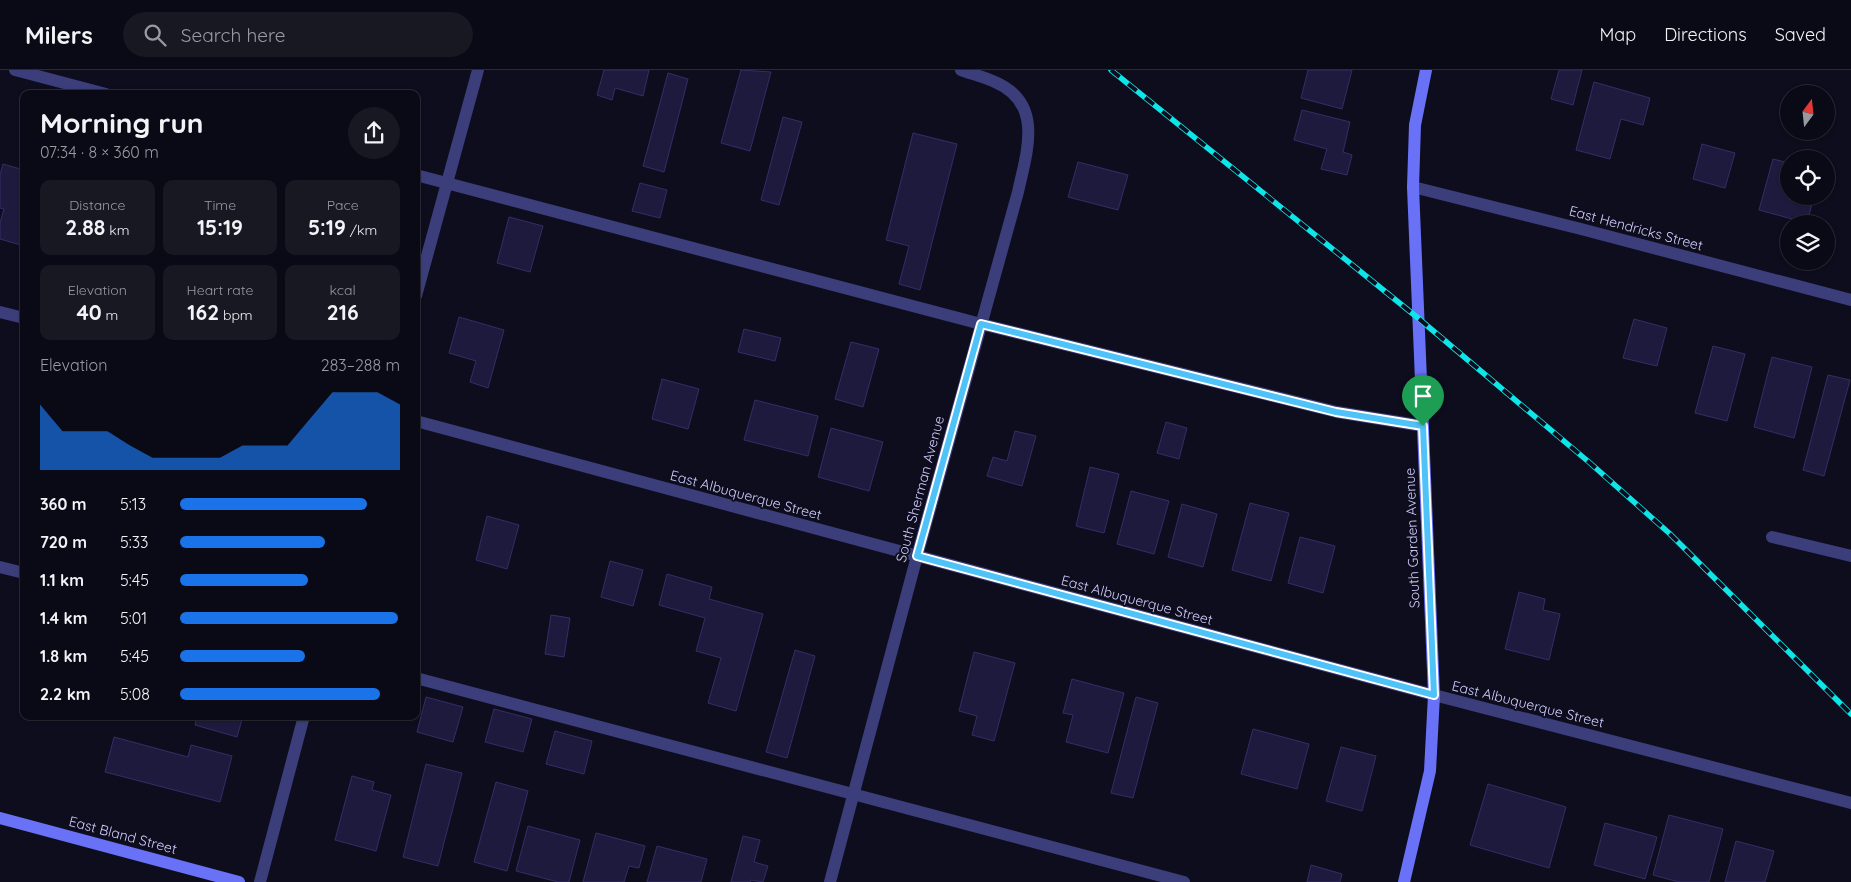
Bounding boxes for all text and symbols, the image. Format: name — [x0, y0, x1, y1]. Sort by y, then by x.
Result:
search box — [123, 12, 473, 57]
text: Milers — [25, 20, 93, 50]
icon: search — [141, 21, 169, 49]
text: Search here — [181, 23, 286, 47]
text: Map — [1599, 23, 1636, 46]
text: Directions — [1664, 23, 1747, 46]
text: Saved — [1775, 23, 1826, 46]
north arrow — [1780, 85, 1835, 140]
map controls — [1780, 85, 1835, 270]
text: Morning run — [40, 105, 204, 140]
button: share — [348, 107, 400, 159]
text: 07:34 · 8 × 360 m — [40, 142, 159, 162]
button: locate — [1780, 150, 1835, 205]
text: Distance — [69, 196, 125, 214]
text: Time — [204, 196, 236, 214]
text: Pace — [327, 196, 359, 214]
street label: East Hendricks Street — [1567, 201, 1705, 255]
text: 2.88 — [65, 214, 105, 240]
text: 15:19 — [197, 214, 243, 240]
text: 5:19 — [308, 214, 346, 240]
button: layers — [1780, 215, 1835, 270]
text: km — [105, 221, 129, 239]
text: /km — [346, 221, 377, 239]
text: Elevation — [68, 281, 127, 299]
text: Heart rate — [187, 281, 253, 299]
text: kcal — [330, 281, 356, 299]
text: 40 — [76, 299, 102, 325]
text: 162 — [187, 299, 219, 325]
text: 216 — [327, 299, 359, 325]
text: m — [102, 306, 118, 324]
text: bpm — [219, 306, 253, 324]
text: Elevation — [40, 355, 107, 375]
text: 283–288 m — [321, 355, 400, 375]
pin — [1402, 375, 1444, 426]
icon: arrive — [1409, 382, 1437, 410]
street label: South Sherman Avenue — [892, 414, 948, 564]
street label: East Albuquerque Street — [668, 466, 824, 524]
street label: South Garden Avenue — [1401, 467, 1423, 609]
text: 360 m — [40, 494, 87, 514]
text: 5:13 — [120, 494, 146, 514]
text: 720 m — [40, 532, 87, 552]
text: 5:33 — [120, 532, 148, 552]
text: 1.1 km — [40, 570, 84, 590]
text: 5:45 — [120, 570, 149, 590]
street label: East Albuquerque Street — [1059, 571, 1215, 629]
text: 1.4 km — [40, 608, 87, 628]
text: 5:01 — [120, 608, 147, 628]
text: 1.8 km — [40, 646, 87, 666]
text: 5:45 — [120, 646, 149, 666]
street label: East Albuquerque Street — [1450, 676, 1606, 732]
text: 2.2 km — [40, 684, 91, 704]
text: 5:08 — [120, 684, 150, 704]
street label: East Bland Street — [67, 812, 179, 858]

